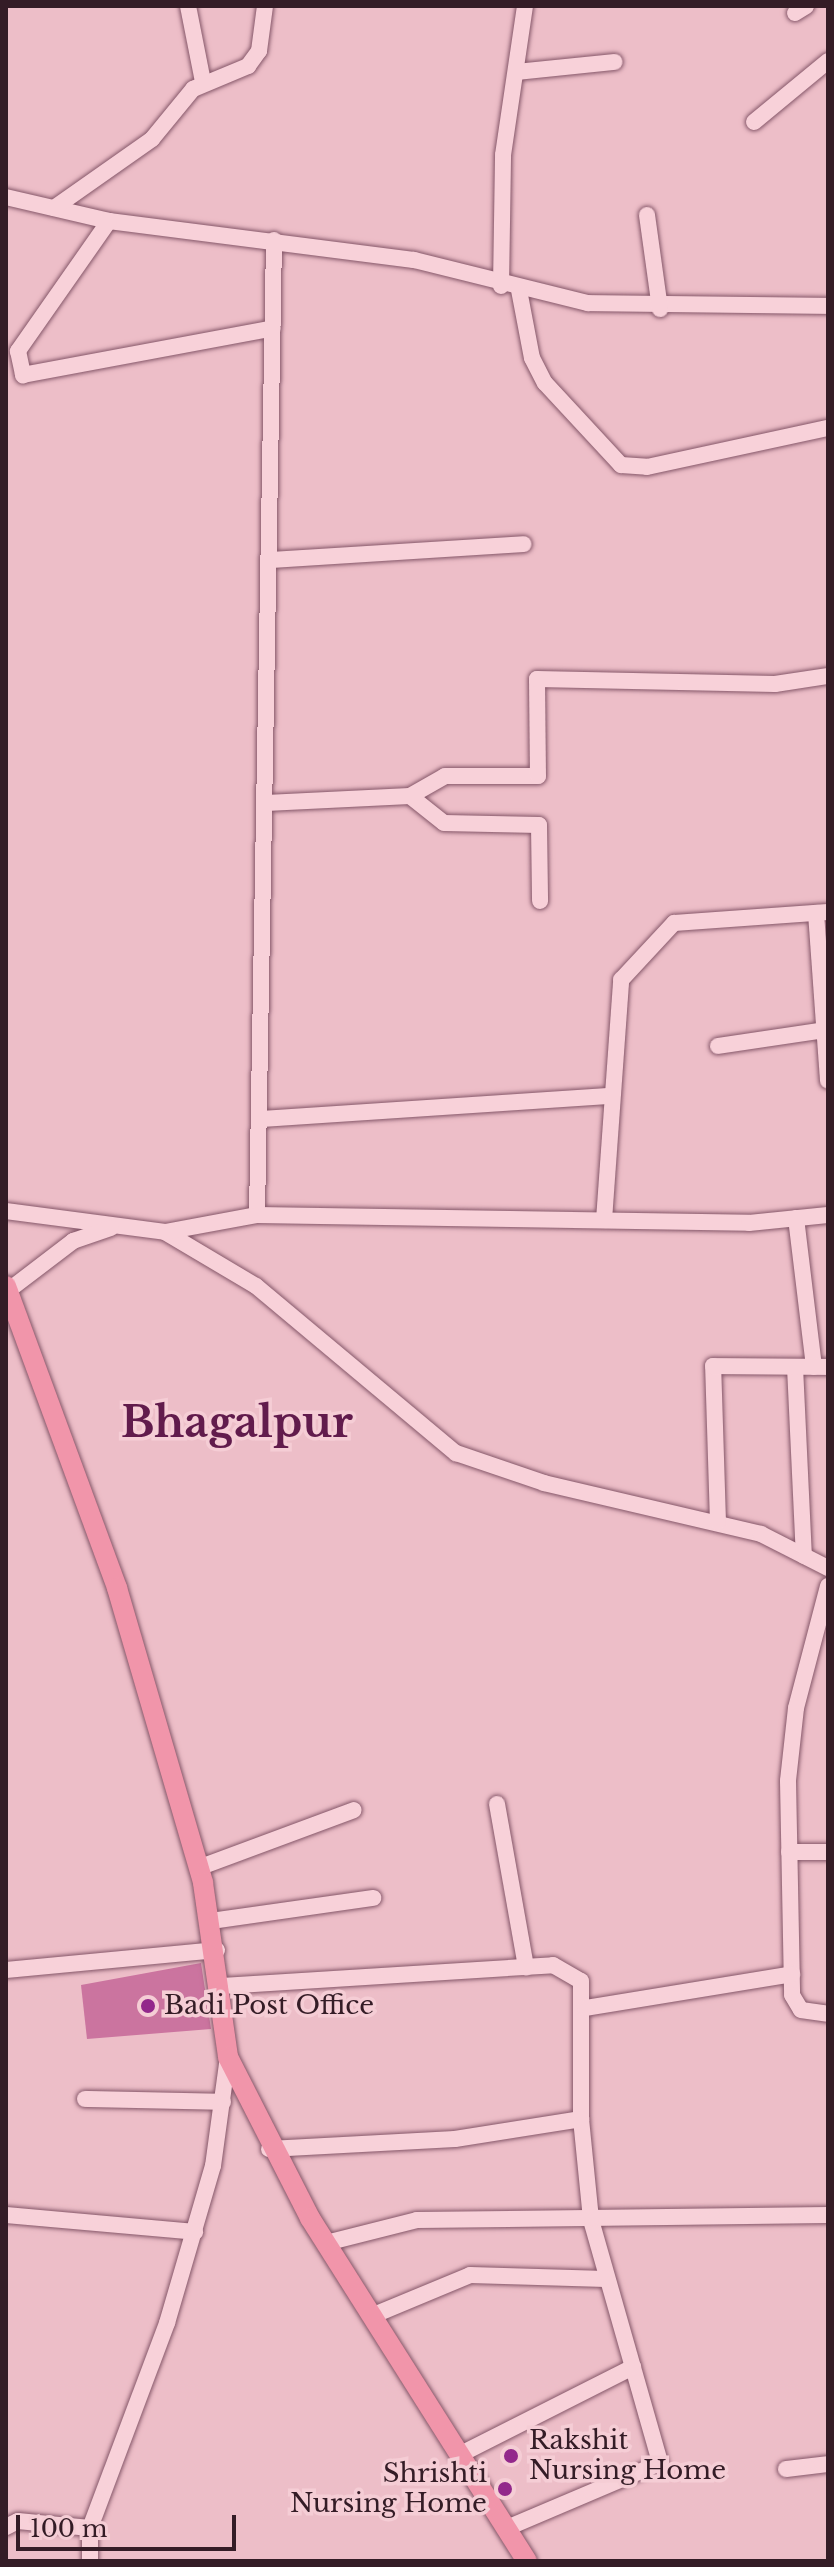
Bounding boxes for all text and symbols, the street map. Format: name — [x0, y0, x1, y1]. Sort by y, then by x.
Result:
district label: Bhagalpur — [121, 1397, 353, 1447]
place label: Badi Post Office — [164, 1990, 374, 2022]
marker: Badi Post Office — [139, 1997, 157, 2015]
place label: Rakshit Nursing Home — [529, 2425, 726, 2486]
marker: Rakshit Nursing Home — [500, 2445, 522, 2467]
place label: Shrishti Nursing Home — [290, 2458, 487, 2520]
marker: Shrishti Nursing Home — [494, 2478, 516, 2500]
scale bar — [20, 2499, 240, 2549]
text: 100 m — [30, 2514, 108, 2543]

